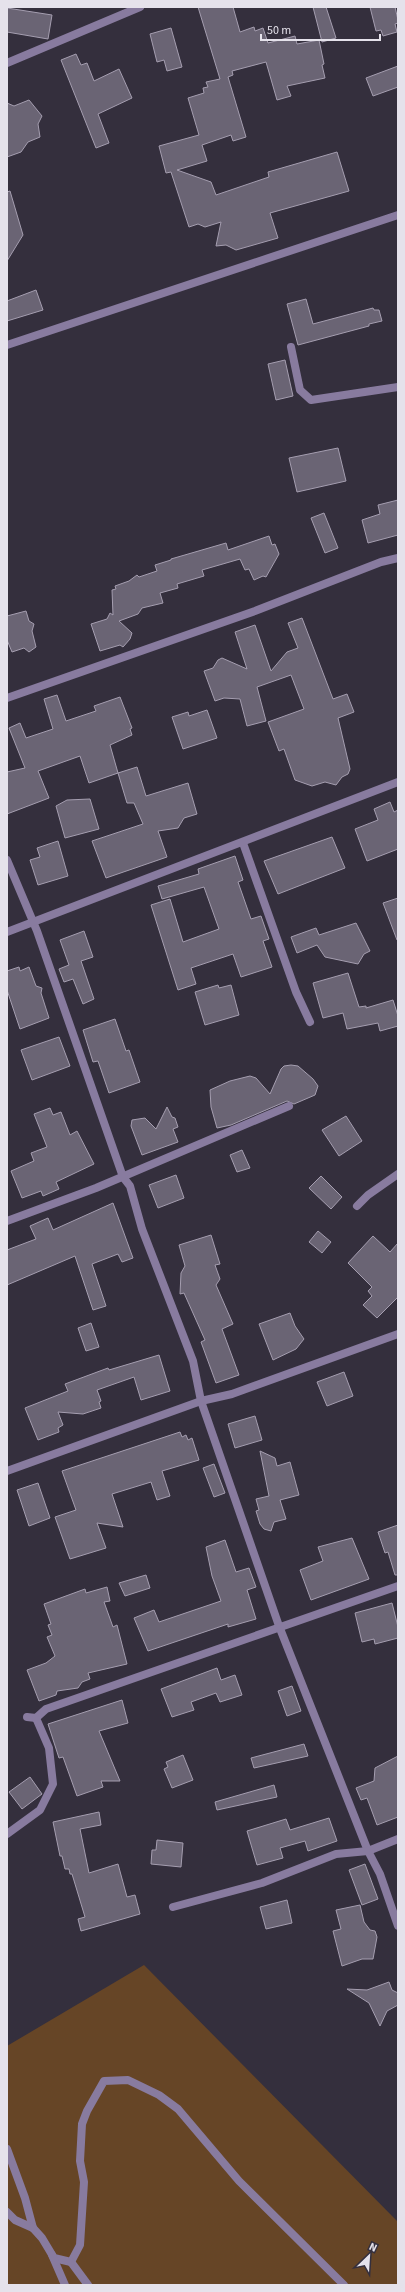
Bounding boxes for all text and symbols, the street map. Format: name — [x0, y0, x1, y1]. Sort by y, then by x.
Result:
scale bar — [261, 16, 380, 42]
text: 50 m — [267, 22, 291, 39]
north arrow — [349, 2236, 389, 2276]
text: N — [367, 2239, 380, 2256]

